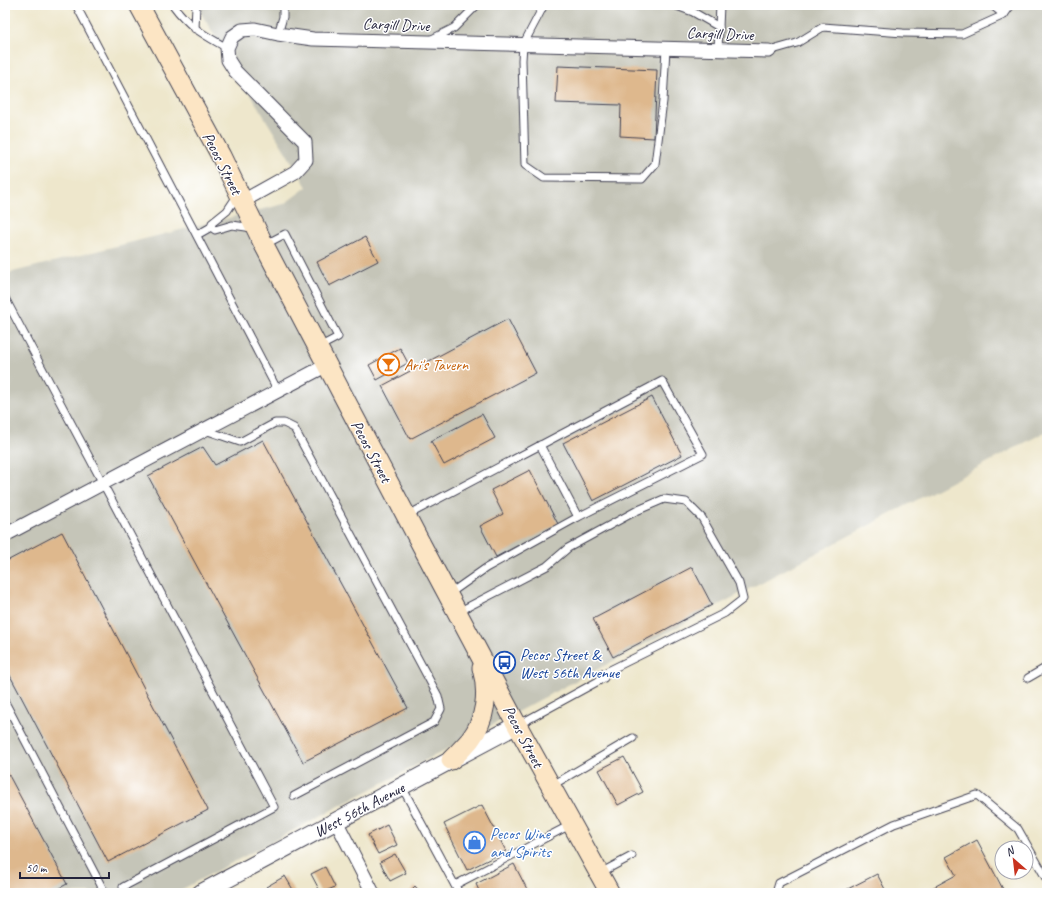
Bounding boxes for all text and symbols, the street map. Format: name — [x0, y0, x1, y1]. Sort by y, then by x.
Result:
street label: Cargill Drive — [362, 14, 431, 36]
street label: Cargill Drive — [686, 23, 755, 45]
street label: Pecos Street — [198, 129, 247, 200]
bar icon: Ari's Tavern — [376, 351, 402, 377]
place label: Ari's Tavern — [404, 355, 469, 375]
street label: Pecos Street — [346, 417, 397, 487]
place label: Pecos Street & West 56th Avenue — [520, 645, 621, 683]
bus stop icon: Pecos Street & West 56th Avenue — [491, 650, 517, 676]
street label: Pecos Street — [498, 702, 549, 772]
street label: West 56th Avenue — [311, 777, 410, 842]
place label: Pecos Wine and Spirits — [490, 824, 552, 862]
shop icon: Pecos Wine and Spirits — [462, 829, 488, 855]
north arrow — [994, 840, 1034, 880]
text: N — [1003, 842, 1018, 859]
scale bar — [20, 854, 109, 880]
text: 50 m — [26, 860, 48, 876]

